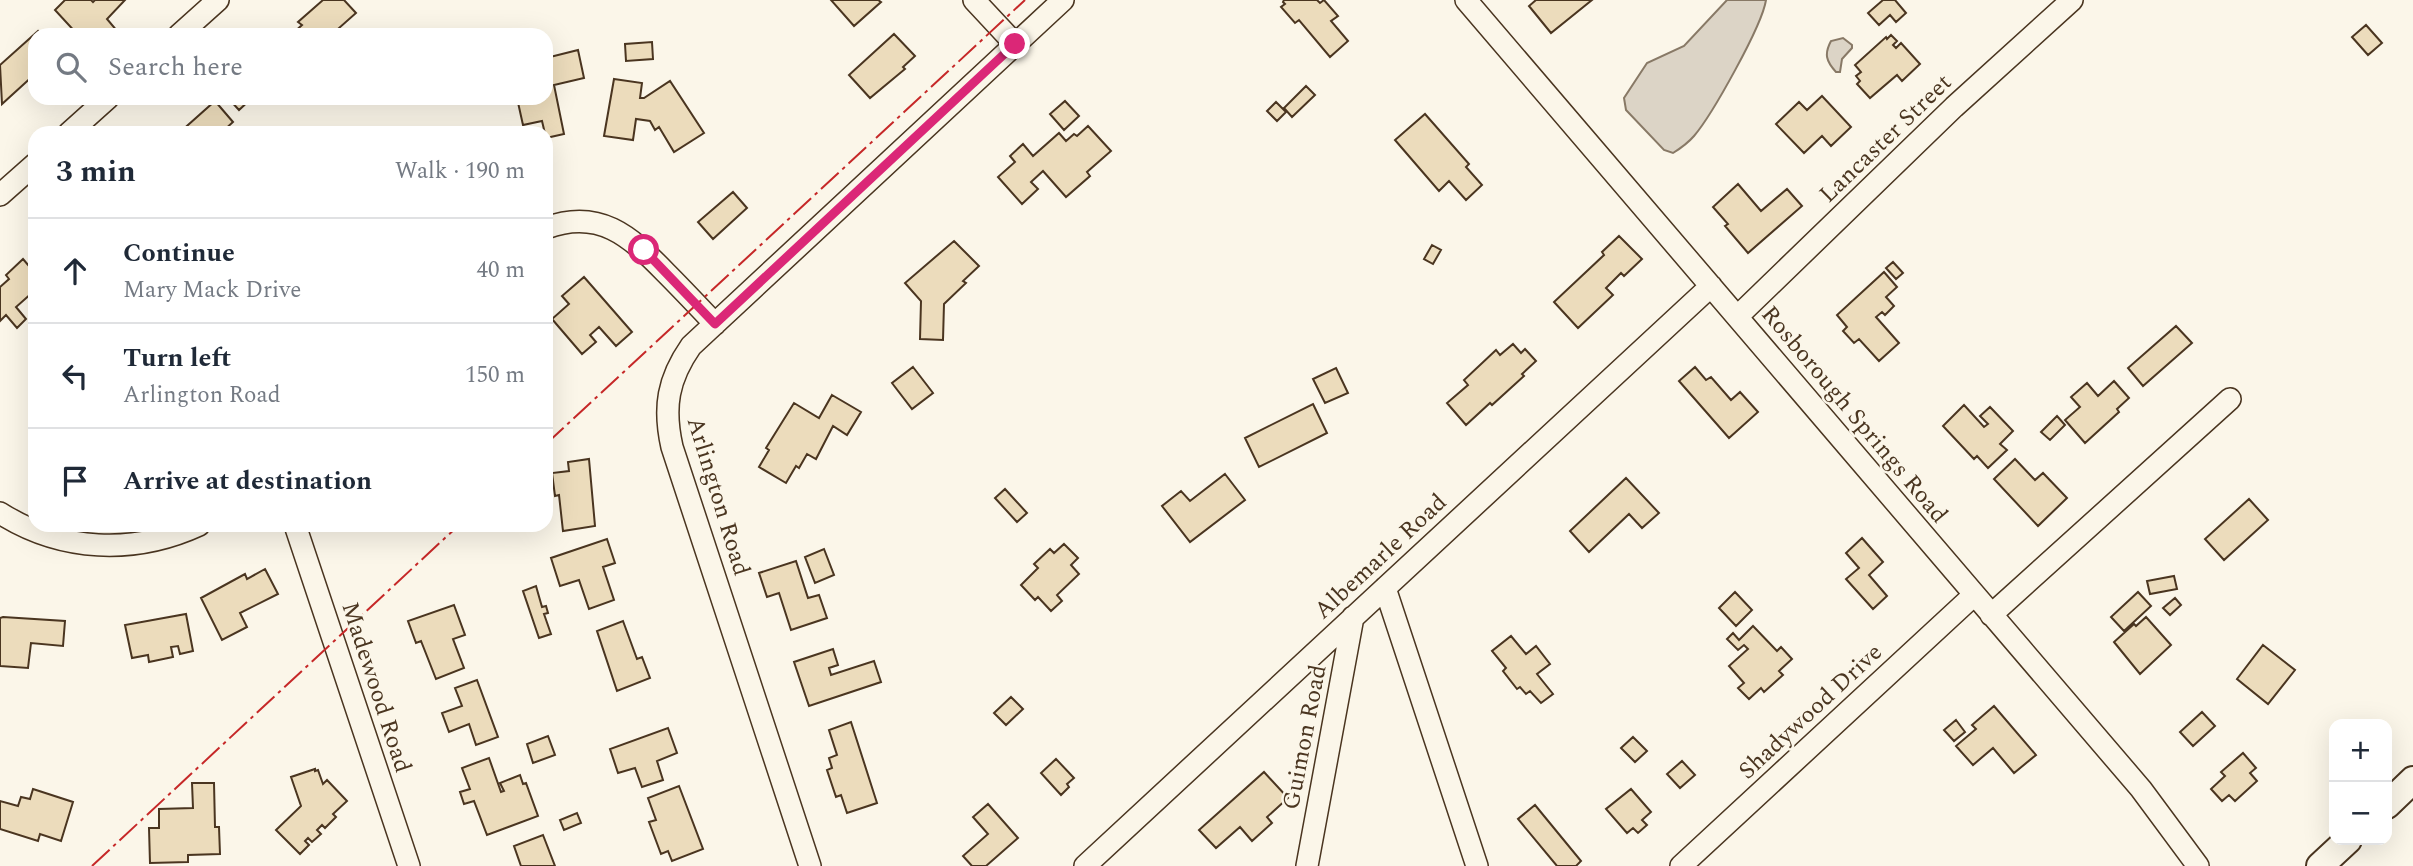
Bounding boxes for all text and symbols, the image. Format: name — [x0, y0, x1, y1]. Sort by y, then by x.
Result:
search box — [28, 28, 553, 105]
route end — [999, 28, 1030, 59]
text: Search here — [108, 47, 243, 87]
icon: search — [52, 48, 90, 86]
street label: Lancaster Street — [1811, 66, 1960, 212]
text: 3 min — [56, 149, 136, 195]
text: Walk · 190 m — [395, 154, 525, 189]
text: Continue — [123, 233, 235, 273]
route start — [628, 234, 659, 265]
icon: ahead — [56, 252, 94, 290]
text: 40 m — [476, 253, 525, 288]
text: Mary Mack Drive — [123, 273, 301, 308]
street label: Rosborough Springs Road — [1752, 298, 1956, 531]
text: Turn left — [123, 338, 231, 378]
icon: left — [56, 357, 94, 395]
text: 150 m — [465, 358, 525, 393]
text: Arlington Road — [123, 378, 281, 413]
street label: Arlington Road — [677, 412, 759, 580]
text: Arrive at destination — [123, 461, 372, 501]
icon: arrive — [56, 462, 94, 500]
street label: Albemarle Road — [1306, 485, 1455, 628]
street label: Madewood Road — [331, 597, 421, 777]
street label: Shadywood Drive — [1731, 635, 1891, 788]
street label: Guimon Road — [1273, 662, 1337, 813]
map controls — [2329, 719, 2392, 845]
button: + — [2329, 719, 2392, 782]
button: − — [2329, 782, 2392, 845]

